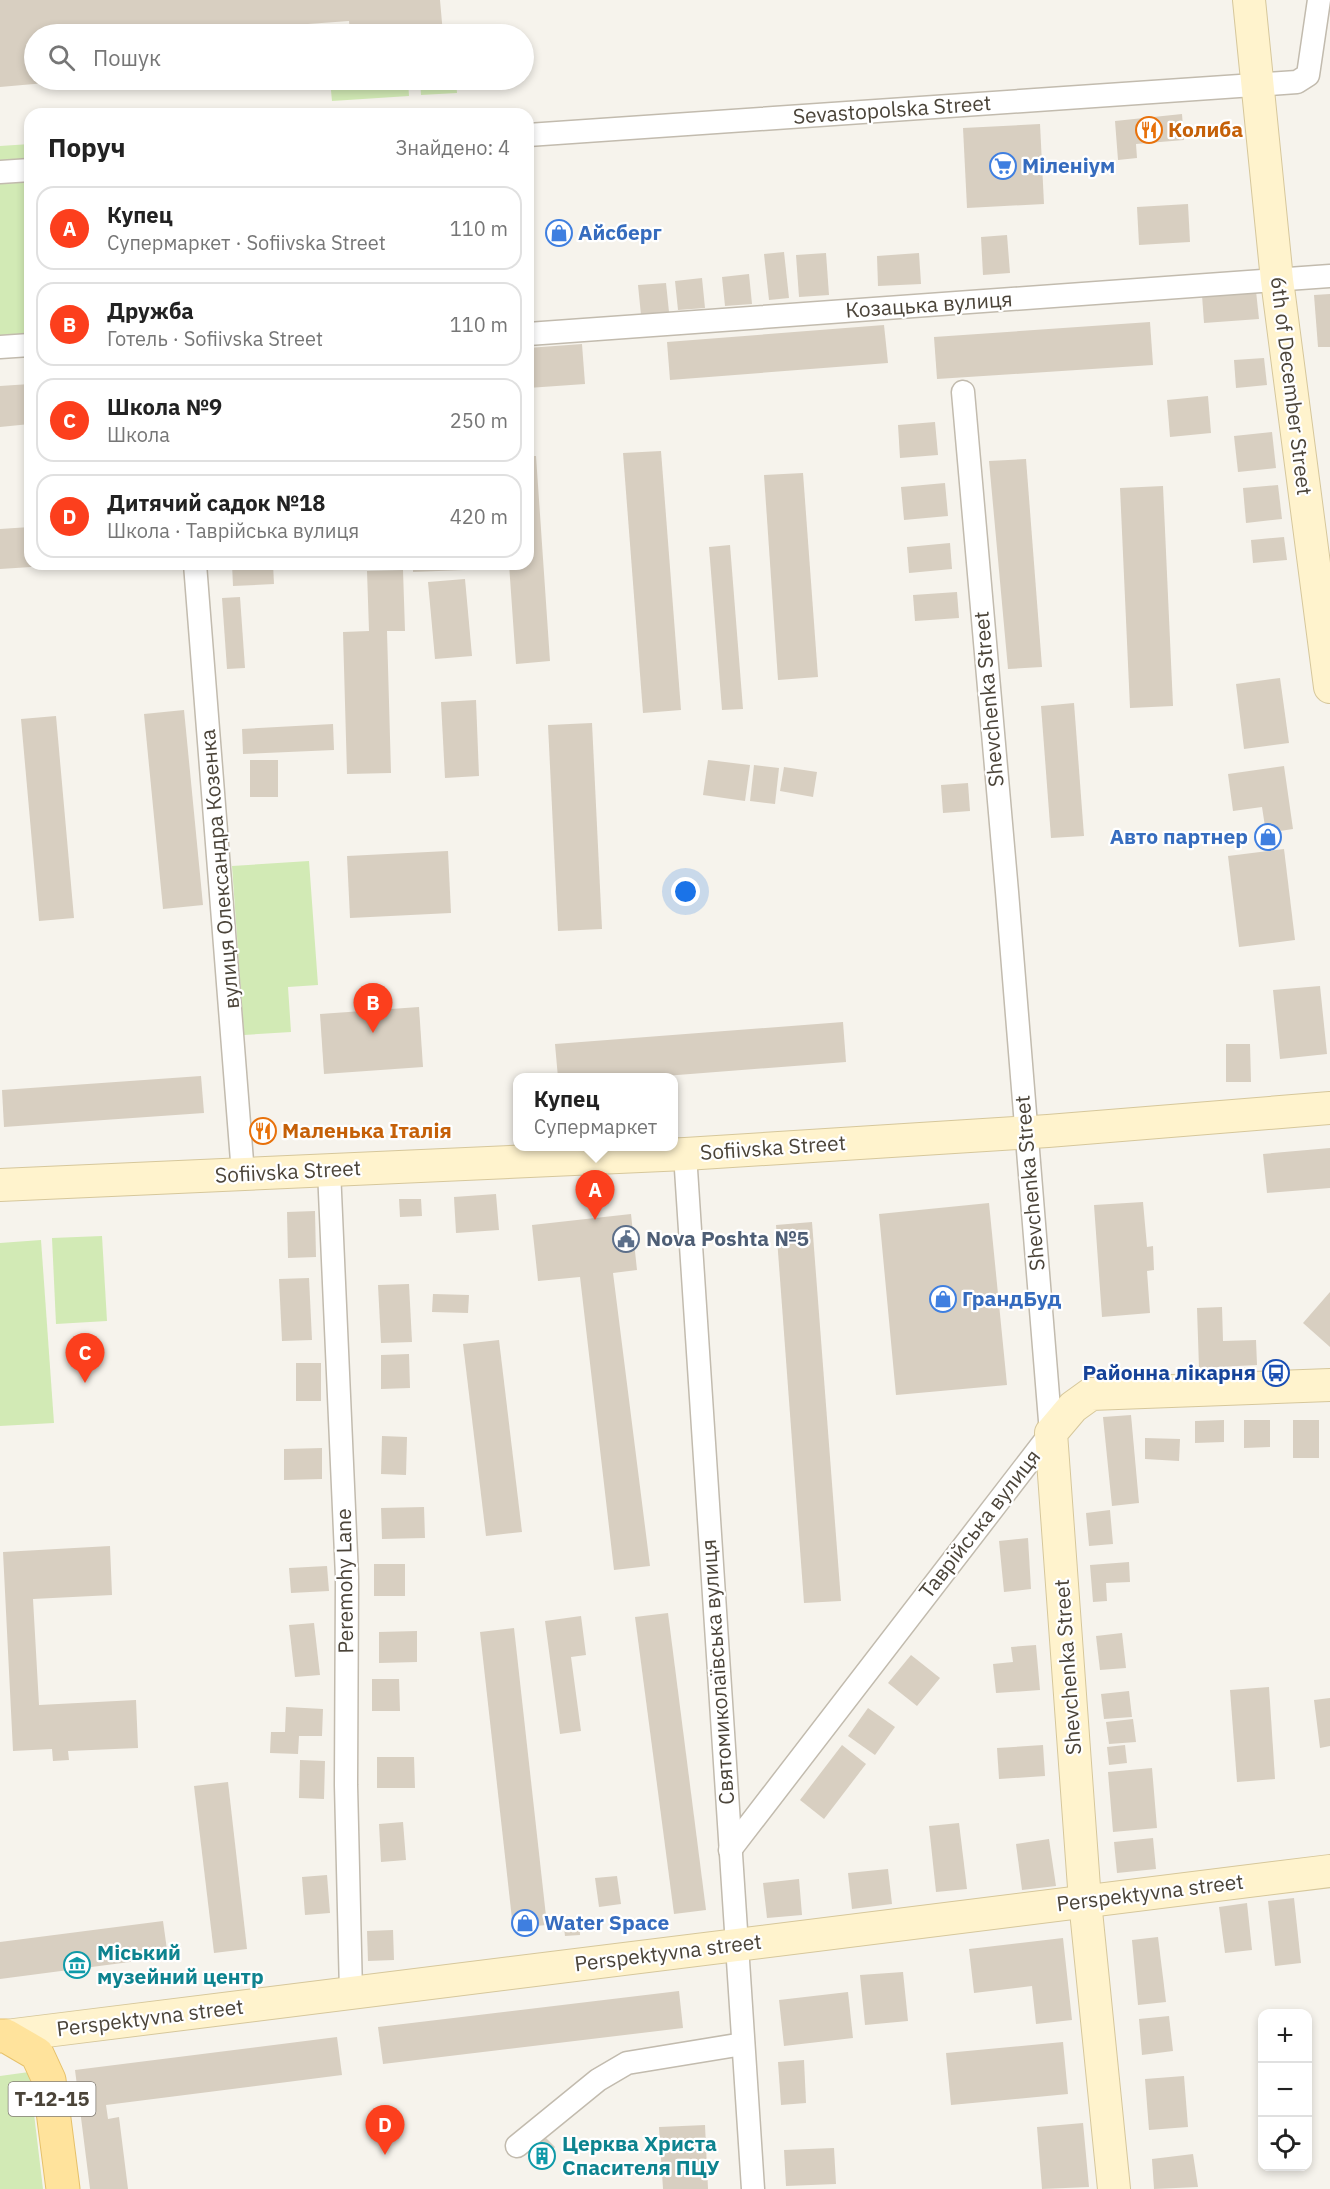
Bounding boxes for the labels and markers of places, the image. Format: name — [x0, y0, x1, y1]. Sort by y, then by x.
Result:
restaurant icon: Колиба — [1134, 115, 1164, 145]
place label: Колиба — [1168, 115, 1243, 143]
supermarket icon: Міленіум — [988, 151, 1018, 181]
place label: Міленіум — [1022, 151, 1115, 179]
shop icon: Айсберг — [544, 218, 574, 248]
place label: Айсберг — [578, 218, 662, 246]
place label: Авто партнер — [1110, 822, 1248, 850]
shop icon: Авто партнер — [1253, 822, 1283, 852]
pin: B — [354, 984, 392, 1033]
restaurant icon: Маленька Італія — [248, 1116, 278, 1146]
place label: Маленька Італія — [282, 1116, 452, 1144]
pin: A — [576, 1170, 614, 1220]
public building icon: Nova Poshta №5 — [611, 1224, 641, 1254]
place label: Nova Poshta №5 — [646, 1224, 809, 1252]
shop icon: ГрандБуд — [928, 1284, 958, 1314]
place label: ГрандБуд — [962, 1284, 1061, 1312]
pin: C — [66, 1334, 104, 1383]
place label: Районна лікарня — [1082, 1358, 1256, 1386]
bus stop icon: Районна лікарня — [1261, 1358, 1291, 1388]
shop icon: Water Space — [510, 1908, 540, 1938]
place label: Water Space — [544, 1908, 669, 1936]
place label: Міський музейний центр — [97, 1938, 264, 1990]
museum icon: Міський музейний центр — [62, 1950, 92, 1980]
pin: D — [366, 2106, 404, 2155]
place label: Церква Христа Спасителя ПЦУ — [562, 2129, 719, 2181]
building icon: Церква Христа Спасителя ПЦУ — [527, 2141, 557, 2171]

